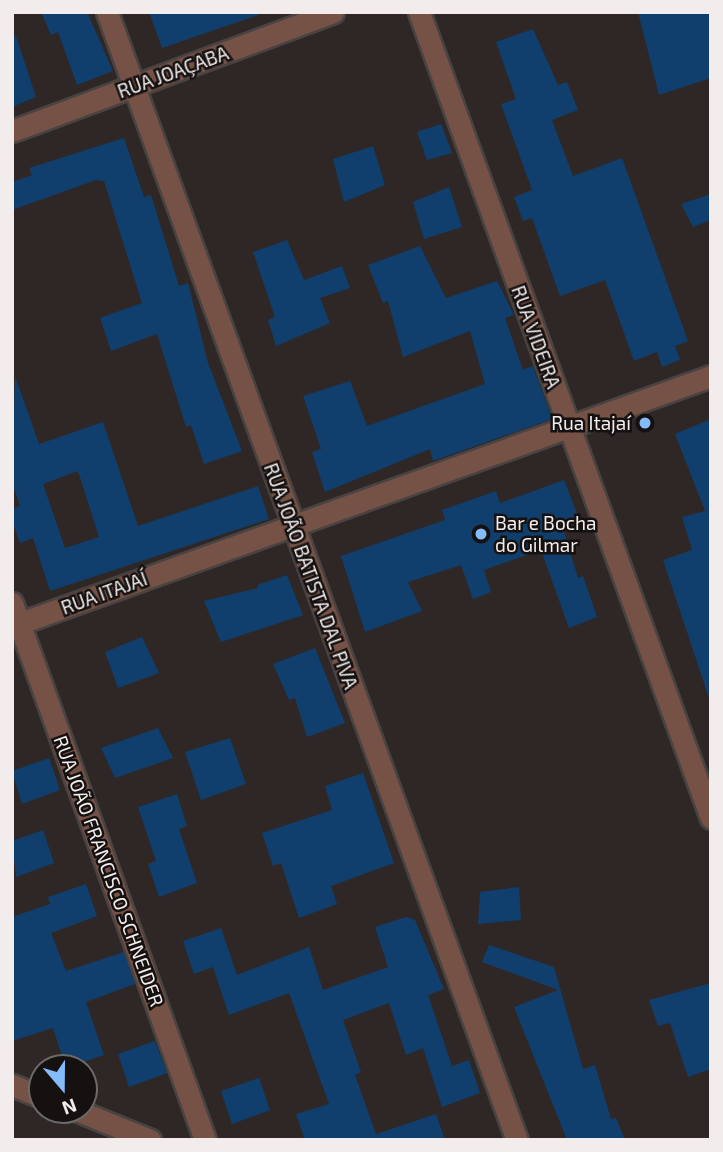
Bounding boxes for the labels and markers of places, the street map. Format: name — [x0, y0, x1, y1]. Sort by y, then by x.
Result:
place label: Rua Itajaí — [551, 412, 631, 434]
marker: Rua Itajaí — [637, 415, 653, 431]
place label: Bar e Bocha do Gilmar — [495, 512, 597, 556]
marker: Bar e Bocha do Gilmar — [473, 526, 489, 542]

